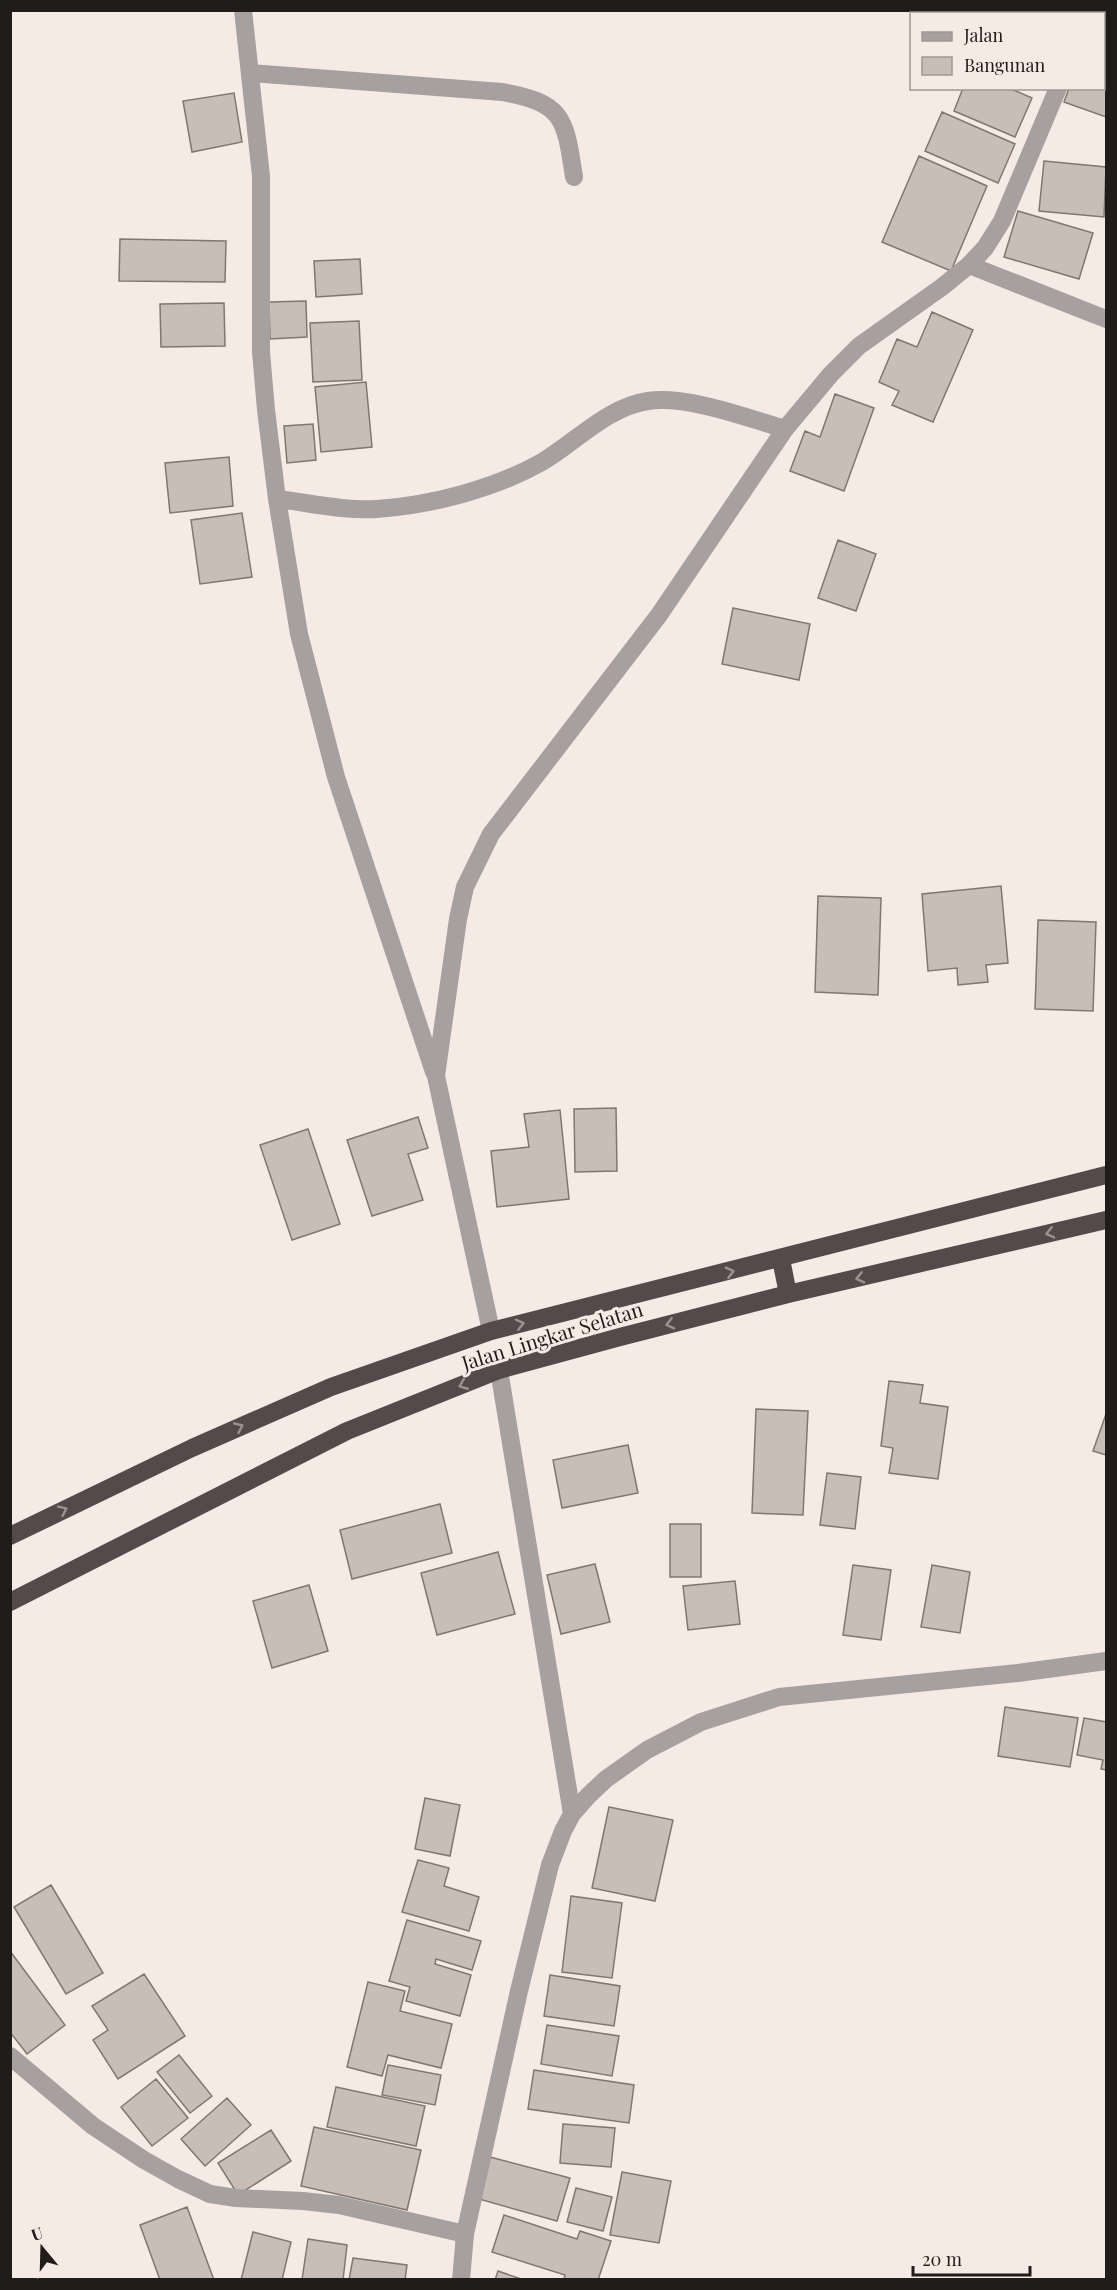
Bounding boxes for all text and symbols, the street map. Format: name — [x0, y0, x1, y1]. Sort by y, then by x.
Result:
legend — [910, 12, 1105, 90]
text: Jalan — [963, 23, 1004, 47]
text: Bangunan — [964, 53, 1045, 77]
one-way arrow — [1045, 1225, 1055, 1238]
one-way arrow — [725, 1266, 735, 1279]
one-way arrow — [855, 1270, 865, 1283]
street label: Jalan Lingkar Selatan — [457, 1295, 646, 1376]
one-way arrow — [666, 1316, 676, 1329]
one-way arrow — [515, 1318, 525, 1331]
one-way arrow — [459, 1378, 470, 1390]
one-way arrow — [233, 1423, 244, 1435]
one-way arrow — [57, 1506, 68, 1518]
north arrow — [12, 2218, 72, 2278]
text: U — [28, 2222, 46, 2245]
scale bar — [913, 2239, 1030, 2277]
text: 20 m — [922, 2247, 962, 2271]

